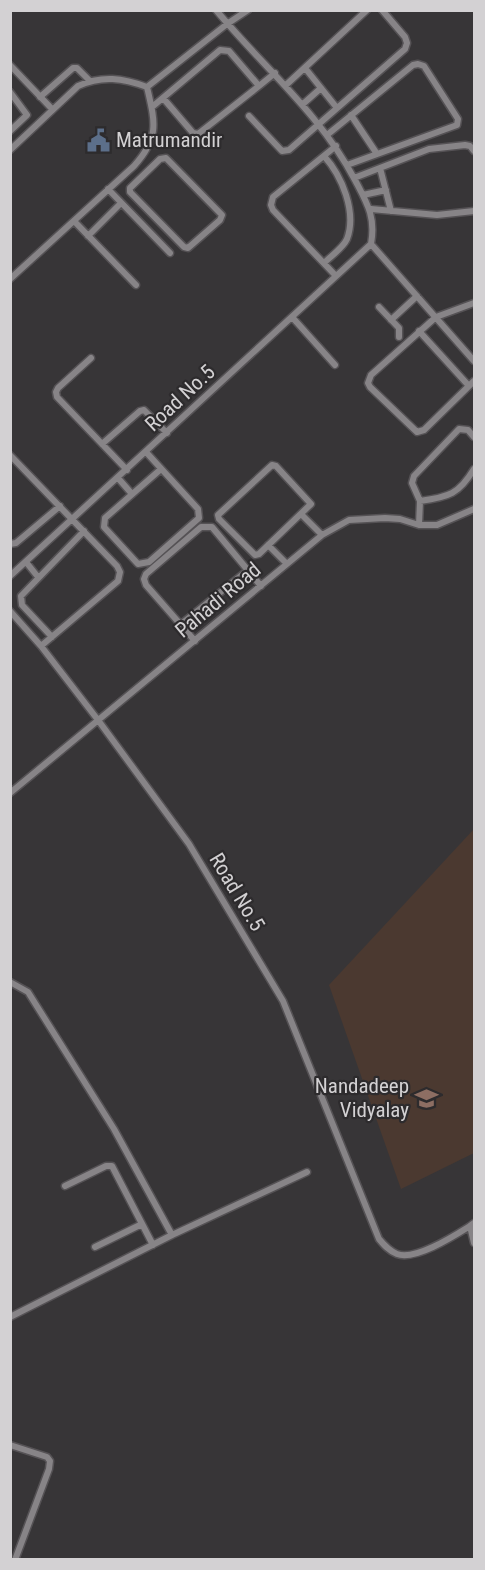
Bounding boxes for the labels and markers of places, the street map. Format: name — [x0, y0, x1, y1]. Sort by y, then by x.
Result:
public building icon: Matrumandir — [85, 127, 111, 153]
place label: Matrumandir — [116, 128, 222, 152]
place label: Nandadeep Vidyalay — [315, 1074, 409, 1122]
school or university icon: Nandadeep Vidyalay — [414, 1085, 440, 1111]

